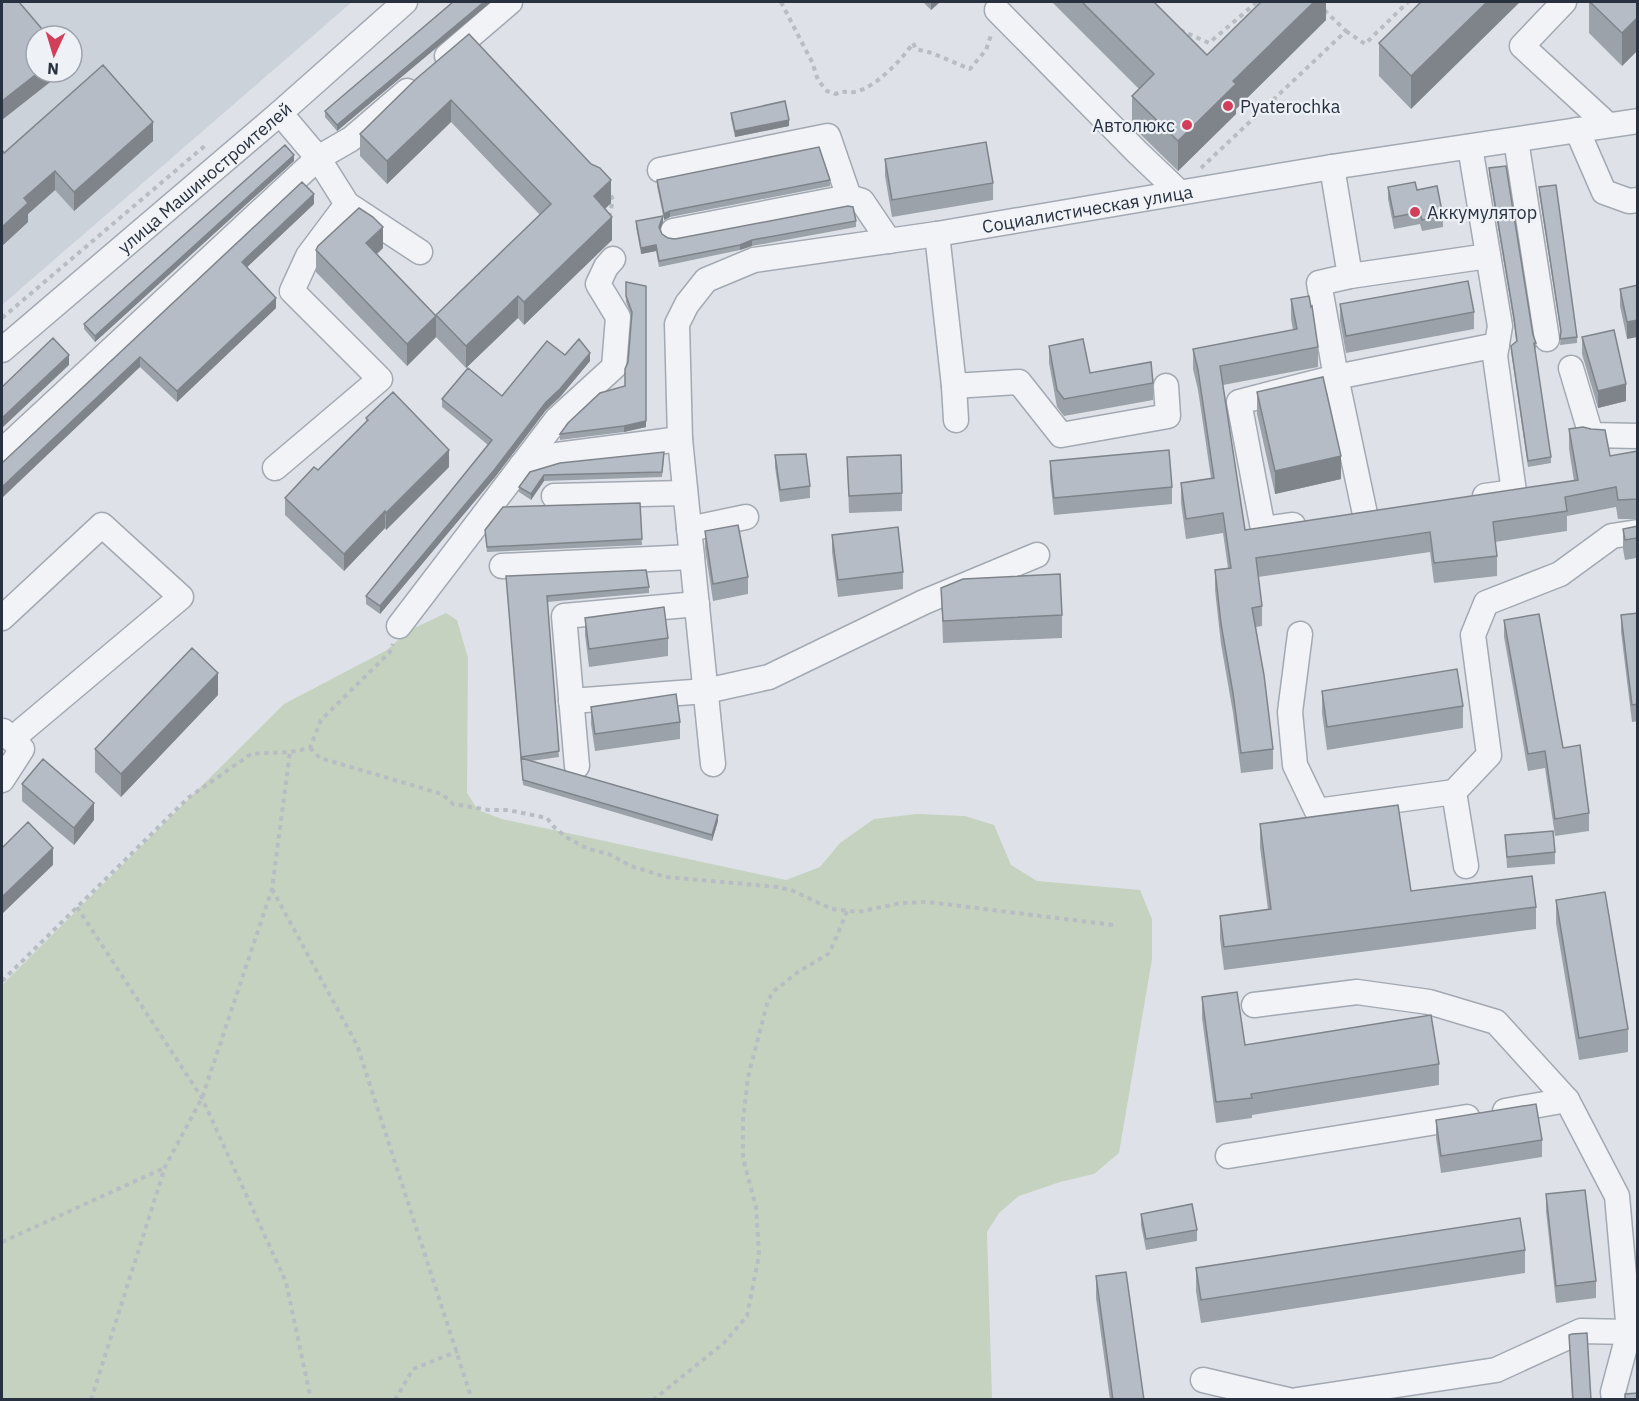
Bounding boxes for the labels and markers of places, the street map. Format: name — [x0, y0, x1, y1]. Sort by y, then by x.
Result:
place label: Pyaterochka — [1240, 95, 1341, 118]
marker: Pyaterochka — [1221, 99, 1235, 113]
place label: Автолюкс — [1092, 114, 1175, 137]
marker: Автолюкс — [1180, 118, 1194, 132]
place label: Аккумулятор — [1427, 201, 1537, 224]
marker: Аккумулятор — [1408, 205, 1422, 219]

